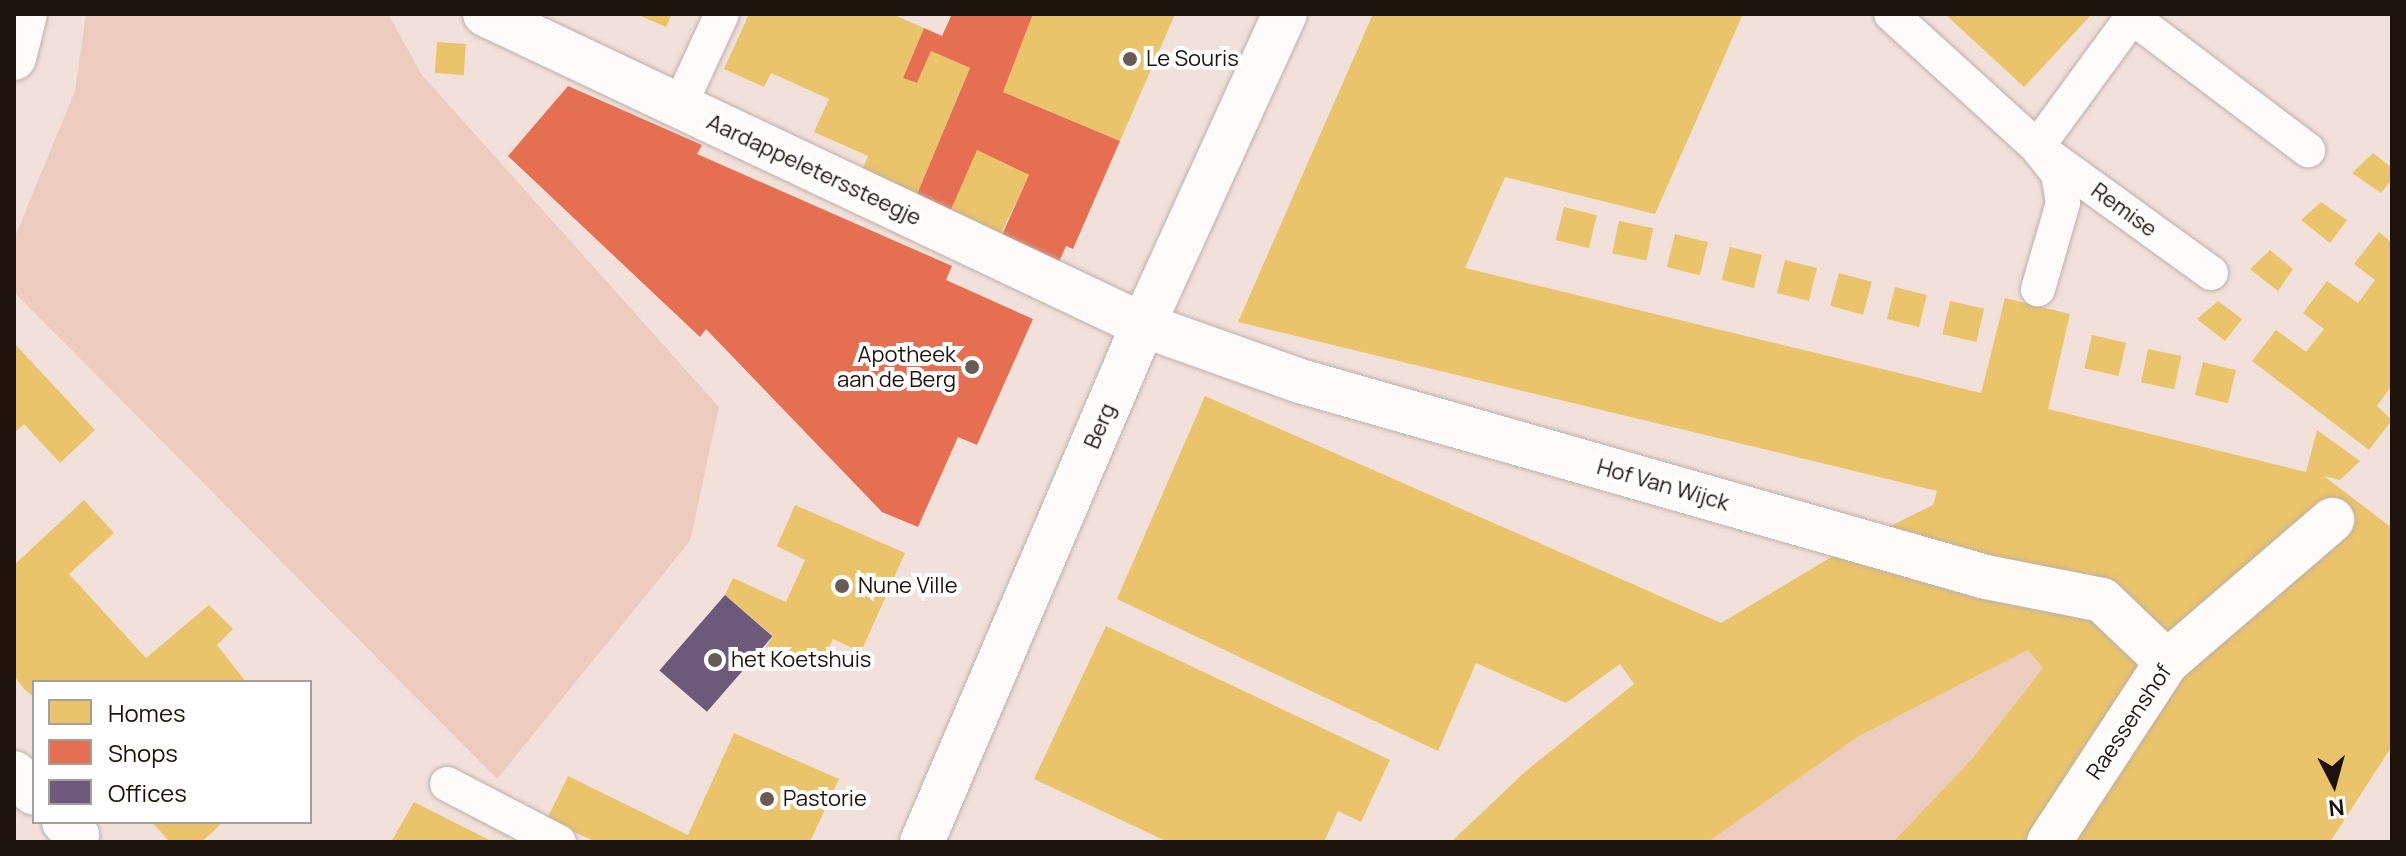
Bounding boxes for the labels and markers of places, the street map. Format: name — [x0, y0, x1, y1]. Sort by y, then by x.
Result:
place label: Le Souris — [1146, 46, 1239, 72]
marker: Le Souris — [1121, 50, 1139, 68]
place label: Apotheek aan de Berg — [837, 341, 956, 392]
marker: Apotheek aan de Berg — [963, 358, 981, 376]
place label: Nune Ville — [858, 573, 957, 599]
marker: Nune Ville — [833, 577, 851, 595]
place label: het Koetshuis — [731, 647, 871, 673]
marker: het Koetshuis — [706, 651, 724, 669]
place label: Pastorie — [783, 786, 867, 812]
marker: Pastorie — [758, 790, 776, 808]

